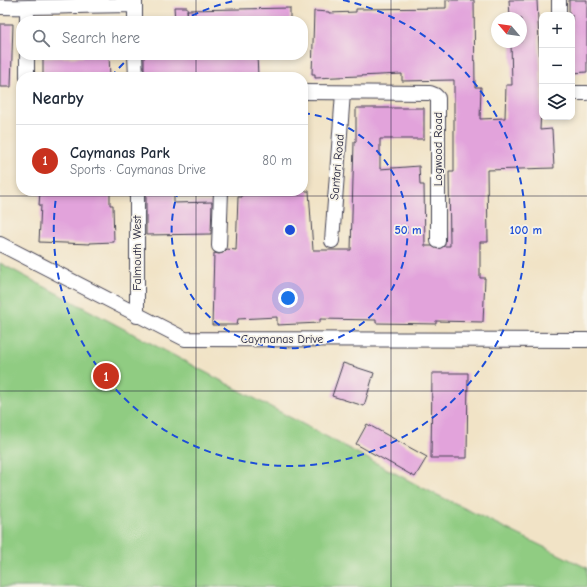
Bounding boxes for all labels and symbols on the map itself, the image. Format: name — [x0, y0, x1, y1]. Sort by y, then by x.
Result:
north arrow — [491, 12, 527, 48]
street label: Logwood Road — [431, 112, 445, 186]
street label: Santari Road — [327, 133, 347, 201]
street label: Falmouth West — [130, 215, 144, 291]
centre of rings — [283, 223, 297, 237]
text: 50 m — [394, 223, 422, 237]
text: 100 m — [510, 223, 542, 237]
your location — [278, 288, 298, 308]
street label: Caymanas Drive — [241, 332, 323, 346]
pin: 1 — [93, 361, 119, 391]

